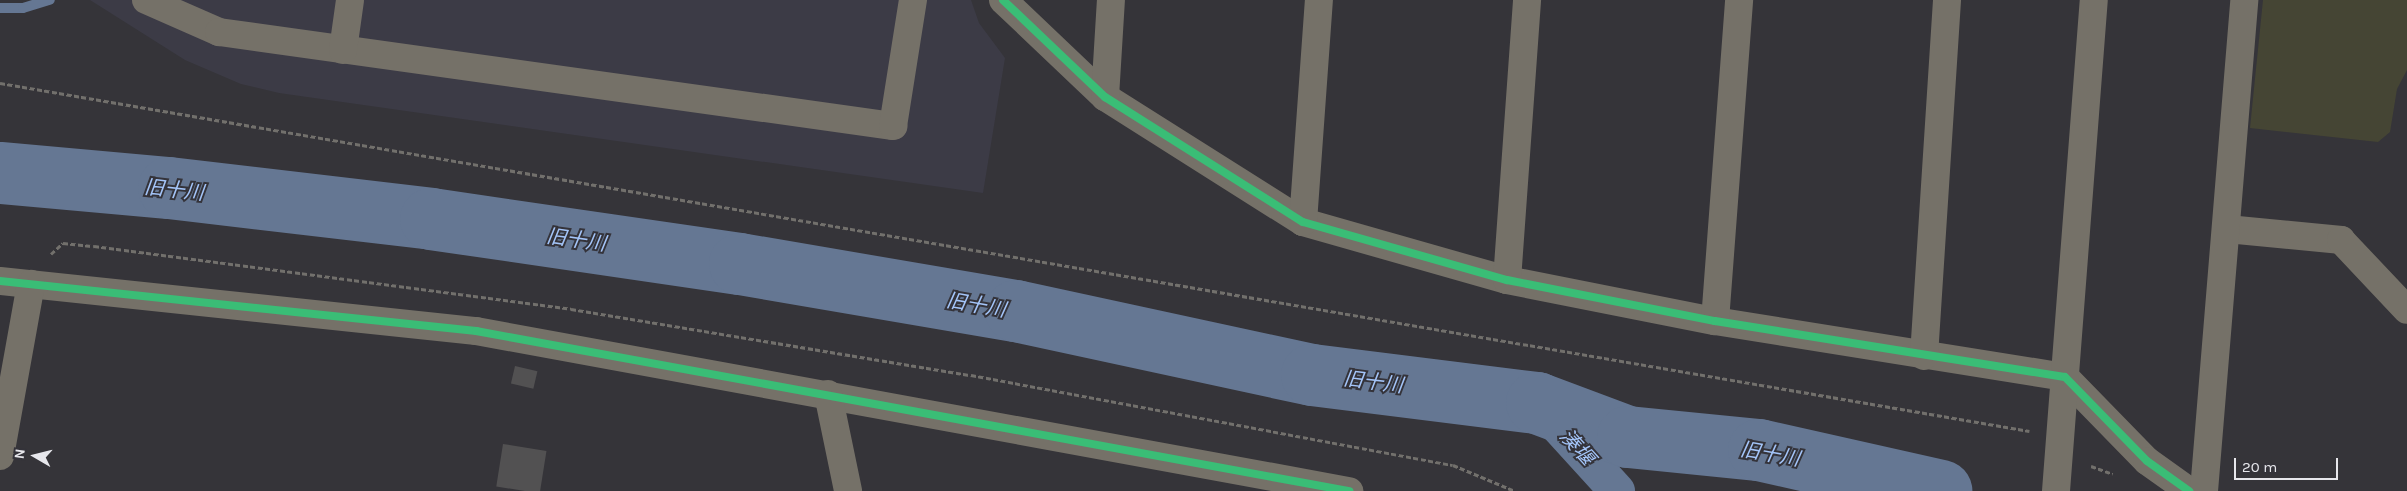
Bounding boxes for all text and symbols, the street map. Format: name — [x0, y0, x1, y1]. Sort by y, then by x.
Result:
water label: 旧十川 — [143, 175, 205, 205]
water label: 旧十川 — [545, 224, 607, 256]
water label: 旧十川 — [944, 288, 1008, 322]
water label: 旧十川 — [1342, 366, 1404, 398]
water label: 湊堰 — [1555, 424, 1599, 470]
north arrow — [10, 431, 60, 481]
water label: 旧十川 — [1738, 437, 1802, 471]
text: N — [11, 448, 29, 460]
scale bar — [2237, 448, 2341, 480]
text: 20 m — [2242, 458, 2277, 476]

